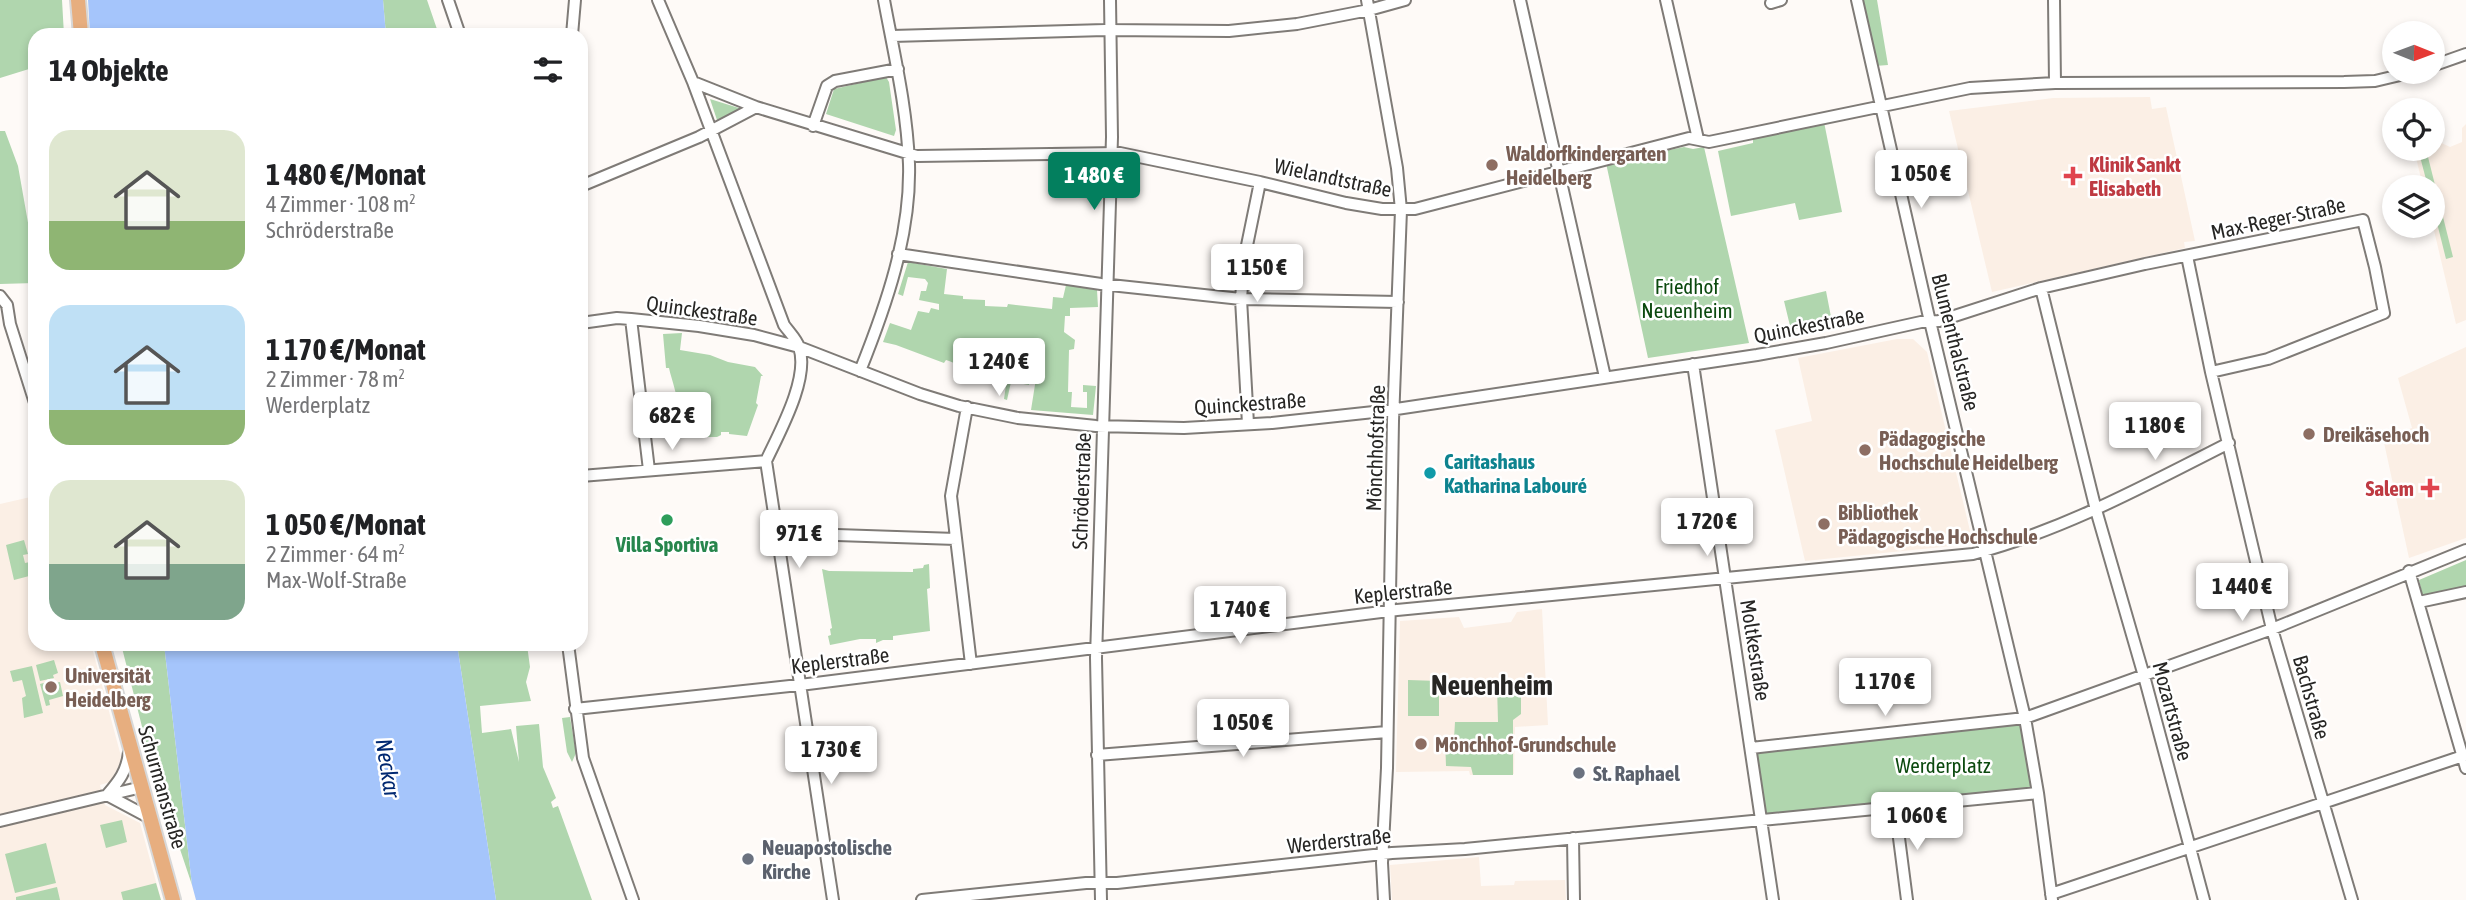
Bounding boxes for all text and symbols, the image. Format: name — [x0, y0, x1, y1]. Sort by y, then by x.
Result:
north arrow — [2382, 21, 2445, 84]
map controls — [2382, 21, 2445, 238]
icon: filters — [529, 51, 567, 89]
text: 14 Objekte — [49, 53, 169, 87]
button: locate — [2382, 98, 2445, 161]
place label: Waldorfkindergarten Heidelberg — [1505, 141, 1666, 189]
pin: 1 050 € — [1856, 150, 1986, 210]
pin: 1 480 € — [1029, 152, 1159, 212]
place label: Klinik Sankt Elisabeth — [2089, 152, 2181, 200]
street label: Wielandtstraße — [1272, 153, 1394, 201]
text: 1 480 €/Monat — [266, 157, 426, 191]
marker: Waldorfkindergarten Heidelberg — [1484, 157, 1500, 173]
icon: home — [105, 158, 189, 242]
text: 1 050 € — [1891, 160, 1951, 186]
text: 1 480 € — [1064, 162, 1124, 188]
marker: Klinik Sankt Elisabeth — [2063, 166, 2083, 186]
button: layers — [2382, 175, 2445, 238]
text: 4 Zimmer · 108 m² — [266, 191, 416, 217]
street label: Max-Reger-Straße — [2208, 192, 2348, 244]
text: Schröderstraße — [266, 217, 394, 243]
pin: 1 150 € — [1192, 244, 1322, 304]
text: 1 150 € — [1227, 254, 1287, 280]
street label: Blumenthalstraße — [1927, 271, 1985, 413]
park label: Friedhof Neuenheim — [1641, 274, 1733, 322]
street label: Quinckestraße — [645, 290, 759, 330]
street label: Quinckestraße — [1752, 303, 1866, 347]
text: 1 170 €/Monat — [266, 332, 426, 366]
icon: home — [105, 333, 189, 417]
pin: 1 240 € — [934, 338, 1064, 398]
text: 1 240 € — [969, 348, 1029, 374]
text: 2 Zimmer · 78 m² — [266, 366, 405, 392]
street label: Mönchhofstraße — [1361, 384, 1389, 512]
street label: Quinckestraße — [1193, 387, 1307, 419]
text: Werderplatz — [266, 392, 370, 418]
pin: 682 € — [623, 392, 721, 452]
text: 682 € — [649, 402, 695, 428]
pin: 1 180 € — [2090, 402, 2220, 462]
text: 1 180 € — [2125, 412, 2185, 438]
place label: Dreikäsehoch — [2323, 422, 2429, 446]
place label: Pädagogische Hochschule Heidelberg — [1879, 426, 2059, 474]
marker: Dreikäsehoch — [2301, 426, 2317, 442]
street label: Schröderstraße — [1067, 432, 1095, 550]
marker: Pädagogische Hochschule Heidelberg — [1857, 442, 1873, 458]
place label: Caritashaus Katharina Labouré — [1444, 449, 1587, 497]
marker: Caritashaus Katharina Labouré — [1422, 465, 1438, 481]
place label: Salem — [2365, 476, 2414, 500]
marker: Salem — [2420, 478, 2440, 498]
pin: 1 720 € — [1642, 498, 1772, 558]
place label: Bibliothek Pädagogische Hochschule — [1838, 500, 2038, 548]
text: 1 050 €/Monat — [266, 507, 426, 541]
icon: home — [105, 508, 189, 592]
text: 1 720 € — [1677, 508, 1737, 534]
pin: 971 € — [750, 510, 848, 570]
marker: Villa Sportiva — [659, 512, 675, 528]
marker: Bibliothek Pädagogische Hochschule — [1816, 516, 1832, 532]
text: 971 € — [776, 520, 822, 546]
place label: Villa Sportiva — [615, 532, 719, 556]
text: 2 Zimmer · 64 m² — [266, 541, 405, 567]
pin: 1 440 € — [2177, 564, 2307, 623]
text: Max-Wolf-Straße — [266, 567, 407, 593]
text: 1 440 € — [2212, 573, 2272, 599]
street label: Keplerstraße — [1353, 574, 1453, 608]
pin: 1 740 € — [1175, 586, 1305, 646]
text: 1 740 € — [1210, 596, 1270, 622]
street label: Moltkestraße — [1736, 598, 1776, 702]
street label: Keplerstraße — [789, 642, 891, 678]
street label: Bachstraße — [2289, 652, 2335, 742]
pin: 1 170 € — [1820, 658, 1950, 718]
street label: Mozartstraße — [2148, 659, 2198, 763]
place label: Universität Heidelberg — [65, 663, 152, 711]
text: 1 170 € — [1855, 668, 1915, 694]
district label: Neuenheim — [1431, 669, 1553, 701]
marker: Universität Heidelberg — [43, 679, 59, 695]
pin: 1 050 € — [1178, 700, 1308, 759]
text: 1 050 € — [1213, 709, 1273, 735]
street label: Schurmanstraße — [134, 723, 192, 851]
pin: 1 730 € — [766, 726, 896, 786]
place label: Mönchhof-Grundschule — [1435, 732, 1616, 756]
text: 1 730 € — [801, 736, 861, 762]
marker: Mönchhof-Grundschule — [1413, 736, 1429, 752]
water label: Neckar — [371, 737, 406, 800]
park label: Werderplatz — [1896, 753, 1991, 777]
place label: St. Raphael — [1593, 761, 1680, 785]
marker: St. Raphael — [1571, 765, 1587, 781]
pin: 1 060 € — [1852, 792, 1982, 852]
text: 1 060 € — [1887, 802, 1947, 828]
street label: Werderstraße — [1286, 823, 1392, 857]
place label: Neuapostolische Kirche — [762, 835, 892, 883]
marker: Neuapostolische Kirche — [740, 851, 756, 867]

